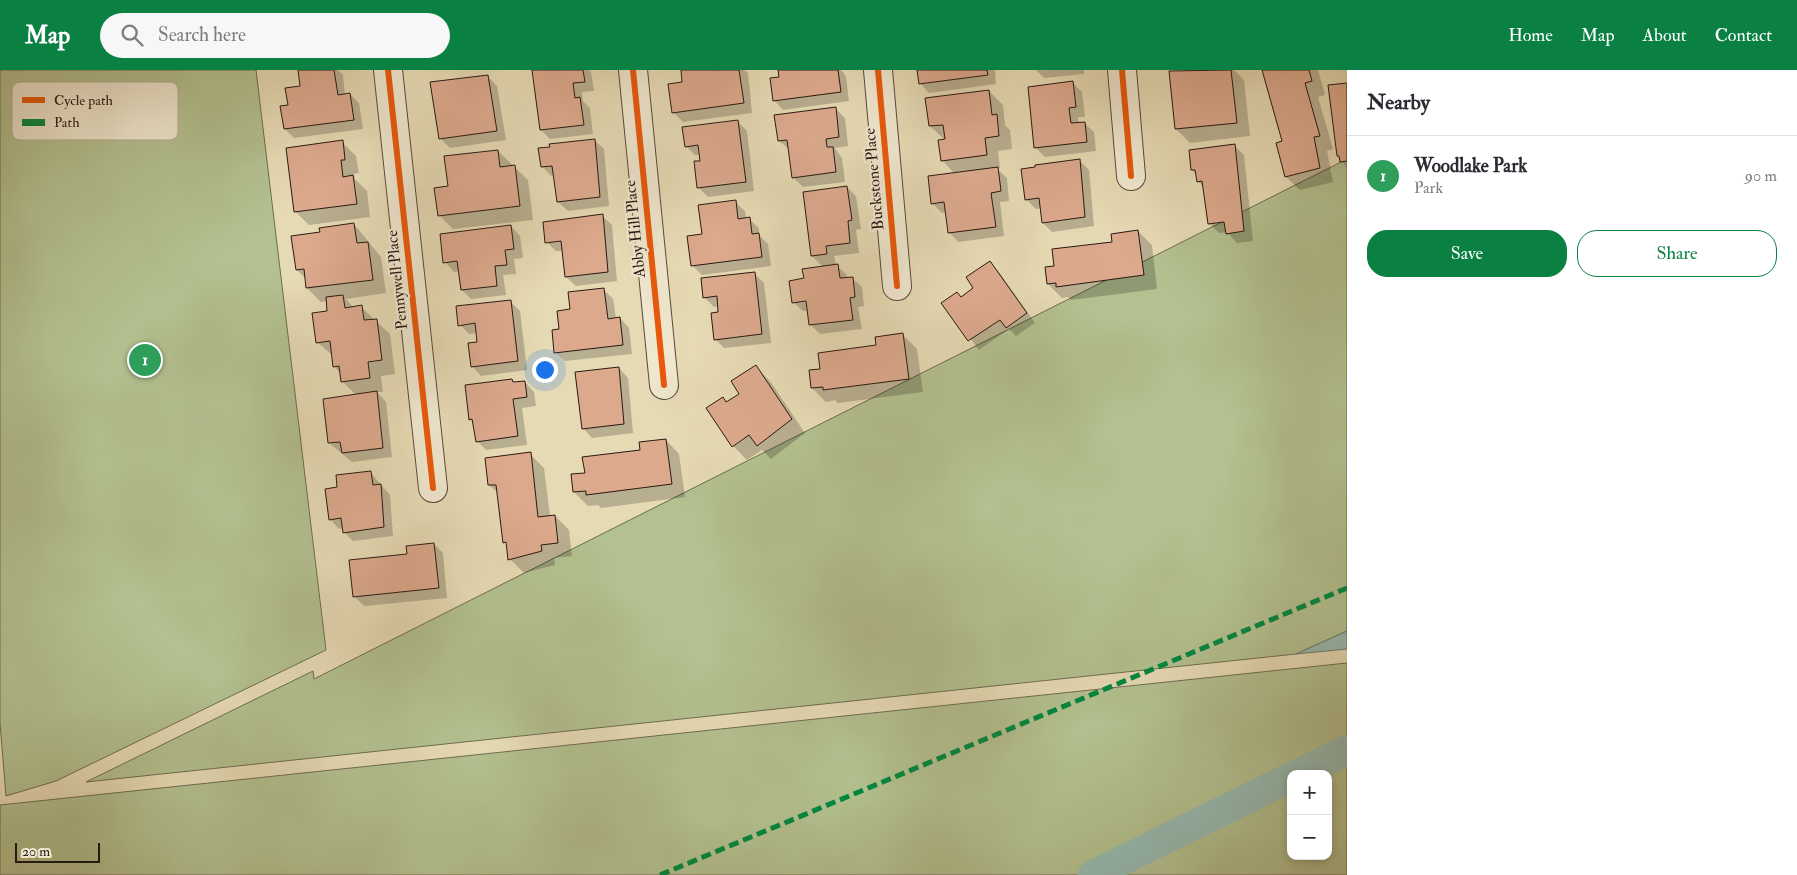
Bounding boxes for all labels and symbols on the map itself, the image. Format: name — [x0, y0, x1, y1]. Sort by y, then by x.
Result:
legend — [12, 82, 178, 140]
text: Cycle path — [54, 92, 114, 110]
text: Path — [54, 114, 80, 131]
street label: Buckstone Place — [860, 127, 888, 231]
street label: Abby Hill Place — [620, 179, 650, 280]
street label: Pennywell Place — [382, 229, 412, 331]
pin: 1 — [129, 341, 161, 379]
your location — [532, 357, 558, 383]
scale bar — [15, 840, 100, 863]

